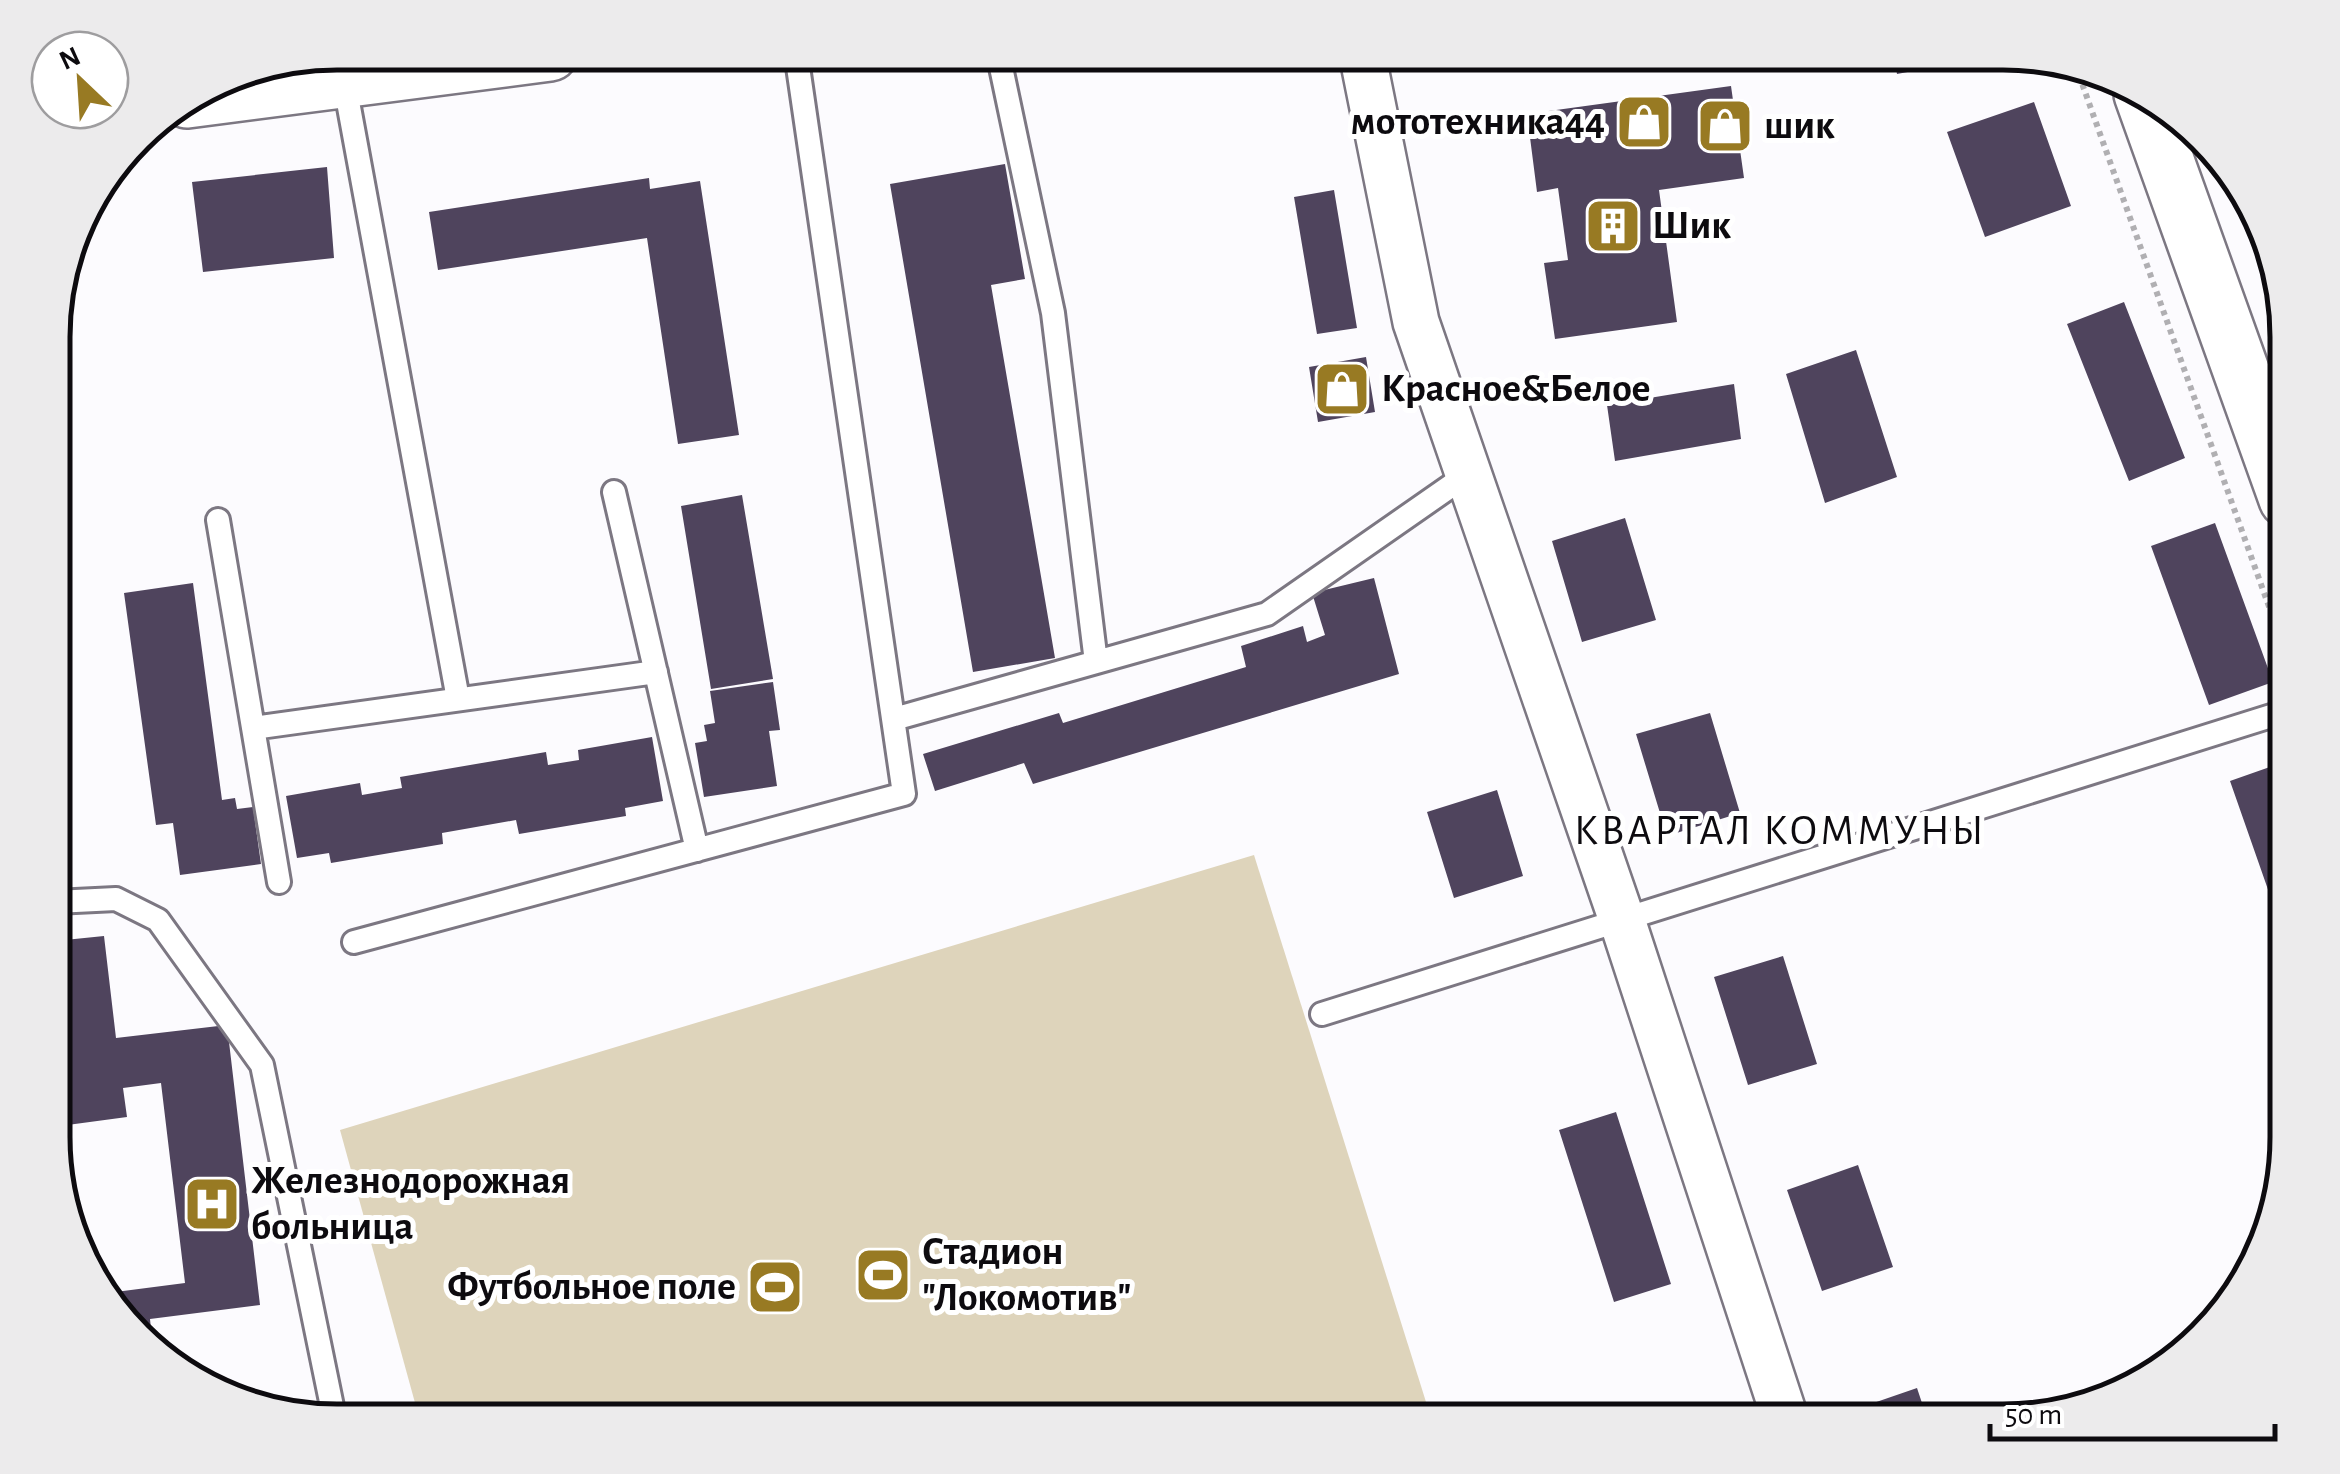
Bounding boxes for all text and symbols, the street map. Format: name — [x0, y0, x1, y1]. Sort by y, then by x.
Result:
north arrow — [30, 30, 130, 130]
text: N — [56, 42, 85, 76]
shop icon: мототехника44 — [1614, 92, 1674, 152]
shop icon: шик — [1695, 96, 1755, 156]
place label: мототехника44 — [1351, 102, 1605, 142]
place label: шик — [1764, 106, 1835, 146]
building icon: Шик — [1583, 196, 1643, 256]
place label: Шик — [1652, 206, 1731, 246]
shop icon: Красное&Белое — [1312, 359, 1372, 419]
place label: Красное&Белое — [1381, 369, 1651, 409]
district label: КВАРТАЛ КОММУНЫ — [1574, 810, 1986, 852]
place label: Железнодорожная больница — [251, 1161, 570, 1247]
hospital icon: Железнодорожная больница — [182, 1174, 242, 1234]
place label: Стадион "Локомотив" — [922, 1232, 1132, 1318]
sports icon: Стадион "Локомотив" — [853, 1245, 913, 1305]
sports icon: Футбольное поле — [745, 1257, 805, 1317]
place label: Футбольное поле — [447, 1267, 736, 1307]
scale bar — [1990, 1379, 2275, 1441]
text: 50 m — [2005, 1400, 2062, 1430]

